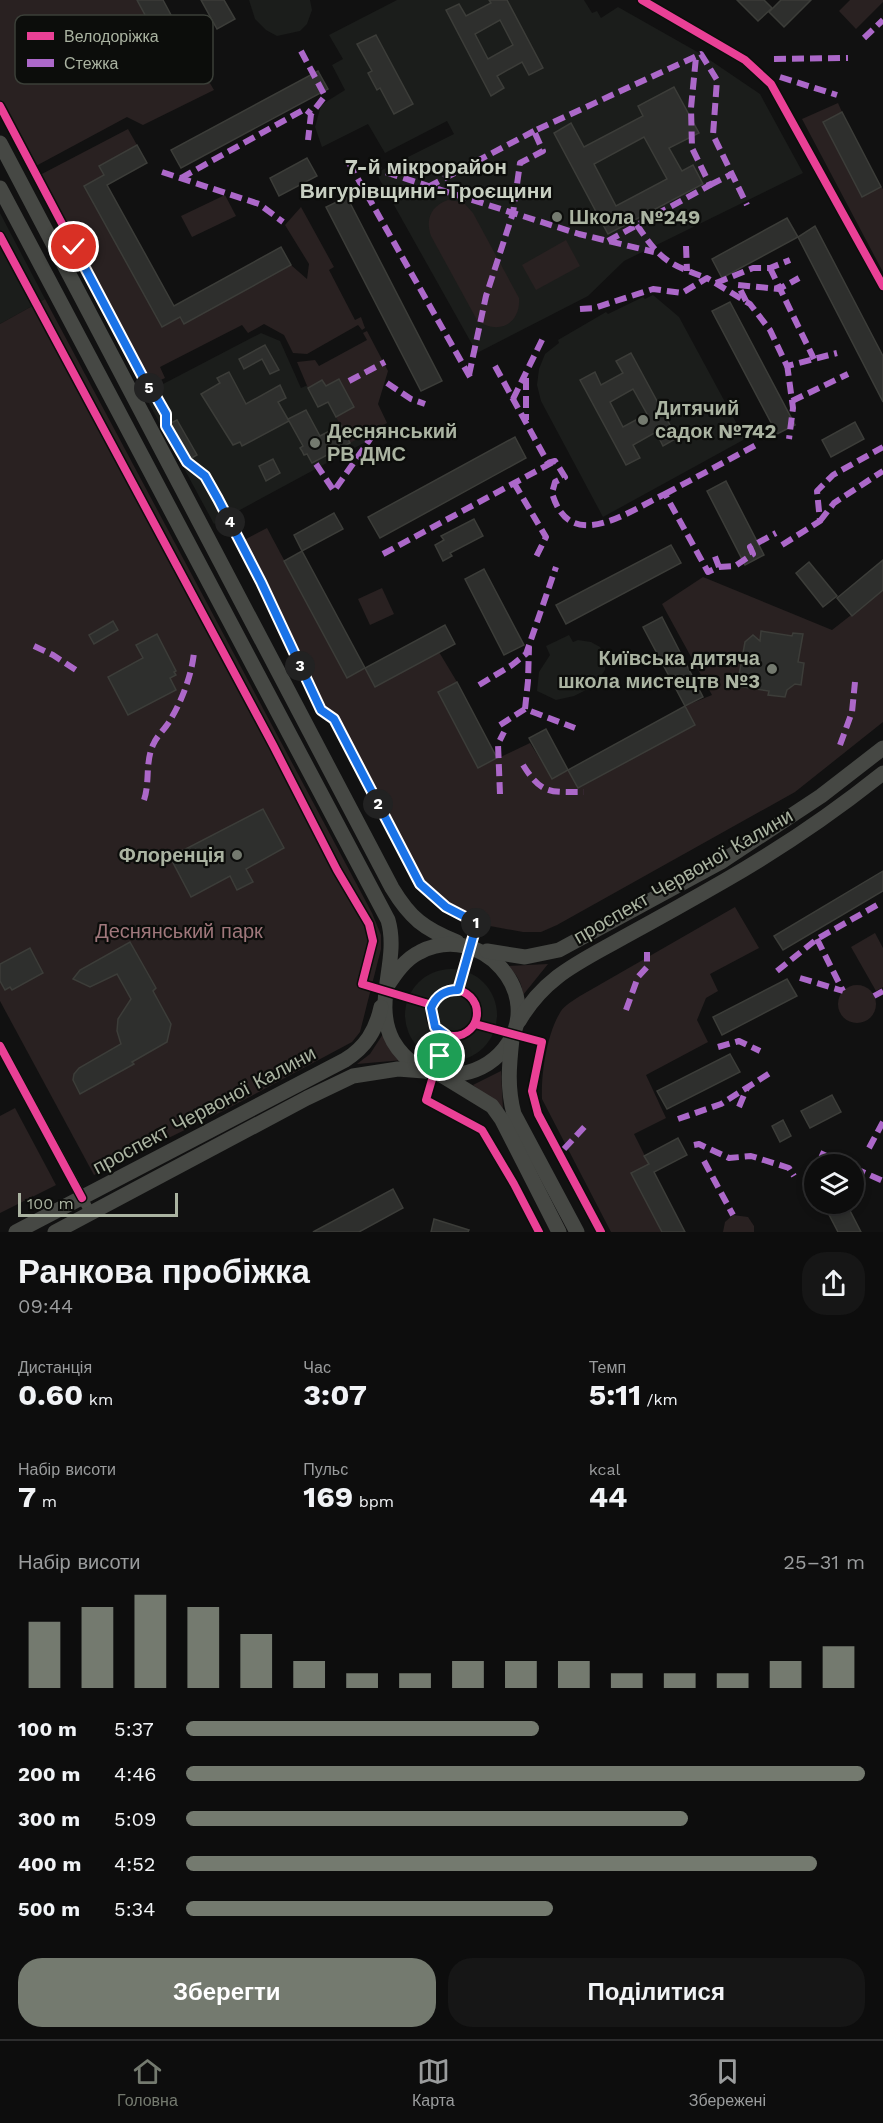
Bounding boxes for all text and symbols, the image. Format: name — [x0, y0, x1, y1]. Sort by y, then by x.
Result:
legend — [15, 15, 213, 84]
text: Велодоріжка — [64, 27, 159, 46]
text: Стежка — [64, 54, 118, 73]
district label: 7-й мікрорайон Вигурівщини-Троєщини — [300, 154, 552, 203]
place label: Школа №249 — [569, 205, 700, 229]
marker: Школа №249 — [550, 210, 564, 224]
pin — [48, 221, 99, 272]
icon: check — [57, 230, 90, 263]
pin: 5 — [134, 373, 164, 403]
text: 5 — [144, 378, 154, 397]
place label: Дитячий садок №742 — [655, 396, 777, 443]
marker: Дитячий садок №742 — [636, 413, 650, 427]
place label: Деснянський РВ ДМС — [327, 419, 457, 466]
marker: Деснянський РВ ДМС — [308, 436, 322, 450]
pin: 4 — [215, 507, 245, 537]
text: 4 — [225, 512, 235, 531]
place label: Київська дитяча школа мистецтв №3 — [558, 646, 761, 693]
pin: 3 — [285, 651, 315, 681]
text: 3 — [295, 656, 305, 675]
marker: Київська дитяча школа мистецтв №3 — [765, 662, 779, 676]
pin: 2 — [363, 789, 393, 819]
text: 2 — [373, 794, 383, 813]
street label: проспект Червоної Калини — [569, 803, 797, 949]
place label: Флоренція — [119, 843, 225, 867]
marker: Флоренція — [230, 848, 244, 862]
pin: 1 — [461, 908, 491, 938]
text: 1 — [473, 913, 479, 932]
park label: Деснянський парк — [95, 919, 263, 943]
pin — [414, 1030, 465, 1081]
icon: arrive — [423, 1039, 456, 1072]
street label: проспект Червоної Калини — [88, 1041, 320, 1179]
map controls — [804, 1154, 864, 1214]
button: layers — [804, 1154, 864, 1214]
scale bar — [18, 1190, 178, 1218]
text: 100 m — [27, 1194, 74, 1213]
text: Ранкова пробіжка — [18, 1252, 310, 1291]
button: share — [802, 1252, 865, 1315]
text: 09:44 — [18, 1294, 73, 1318]
text: Дистанція — [18, 1358, 92, 1377]
text: Час — [303, 1358, 331, 1377]
text: Темп — [589, 1358, 626, 1377]
text: 0.60 — [18, 1377, 83, 1412]
text: 3:07 — [303, 1377, 367, 1412]
text: 5:11 — [589, 1377, 641, 1412]
text: km — [83, 1390, 113, 1409]
text: /km — [641, 1390, 678, 1409]
text: Набір висоти — [18, 1460, 116, 1479]
text: Пульс — [303, 1460, 348, 1479]
text: kcal — [589, 1460, 620, 1479]
text: 7 — [18, 1479, 36, 1514]
text: 169 — [303, 1479, 353, 1514]
text: 44 — [589, 1479, 627, 1514]
text: m — [36, 1492, 57, 1511]
text: bpm — [353, 1492, 394, 1511]
text: Набір висоти — [18, 1550, 140, 1574]
text: 25–31 m — [783, 1550, 865, 1574]
text: 100 m — [18, 1717, 77, 1741]
text: 5:37 — [114, 1717, 154, 1741]
text: 200 m — [18, 1762, 80, 1786]
text: 4:46 — [114, 1762, 157, 1786]
text: 300 m — [18, 1807, 80, 1831]
text: 5:09 — [114, 1807, 156, 1831]
text: 400 m — [18, 1852, 81, 1876]
text: 4:52 — [114, 1852, 155, 1876]
text: 500 m — [18, 1897, 80, 1921]
text: 5:34 — [114, 1897, 155, 1921]
button: Зберегти — [18, 1958, 436, 2027]
button: Поділитися — [448, 1958, 865, 2027]
tab: Головна — [117, 2055, 178, 2110]
tab: Карта — [412, 2055, 455, 2110]
tab: Збережені — [689, 2055, 766, 2110]

